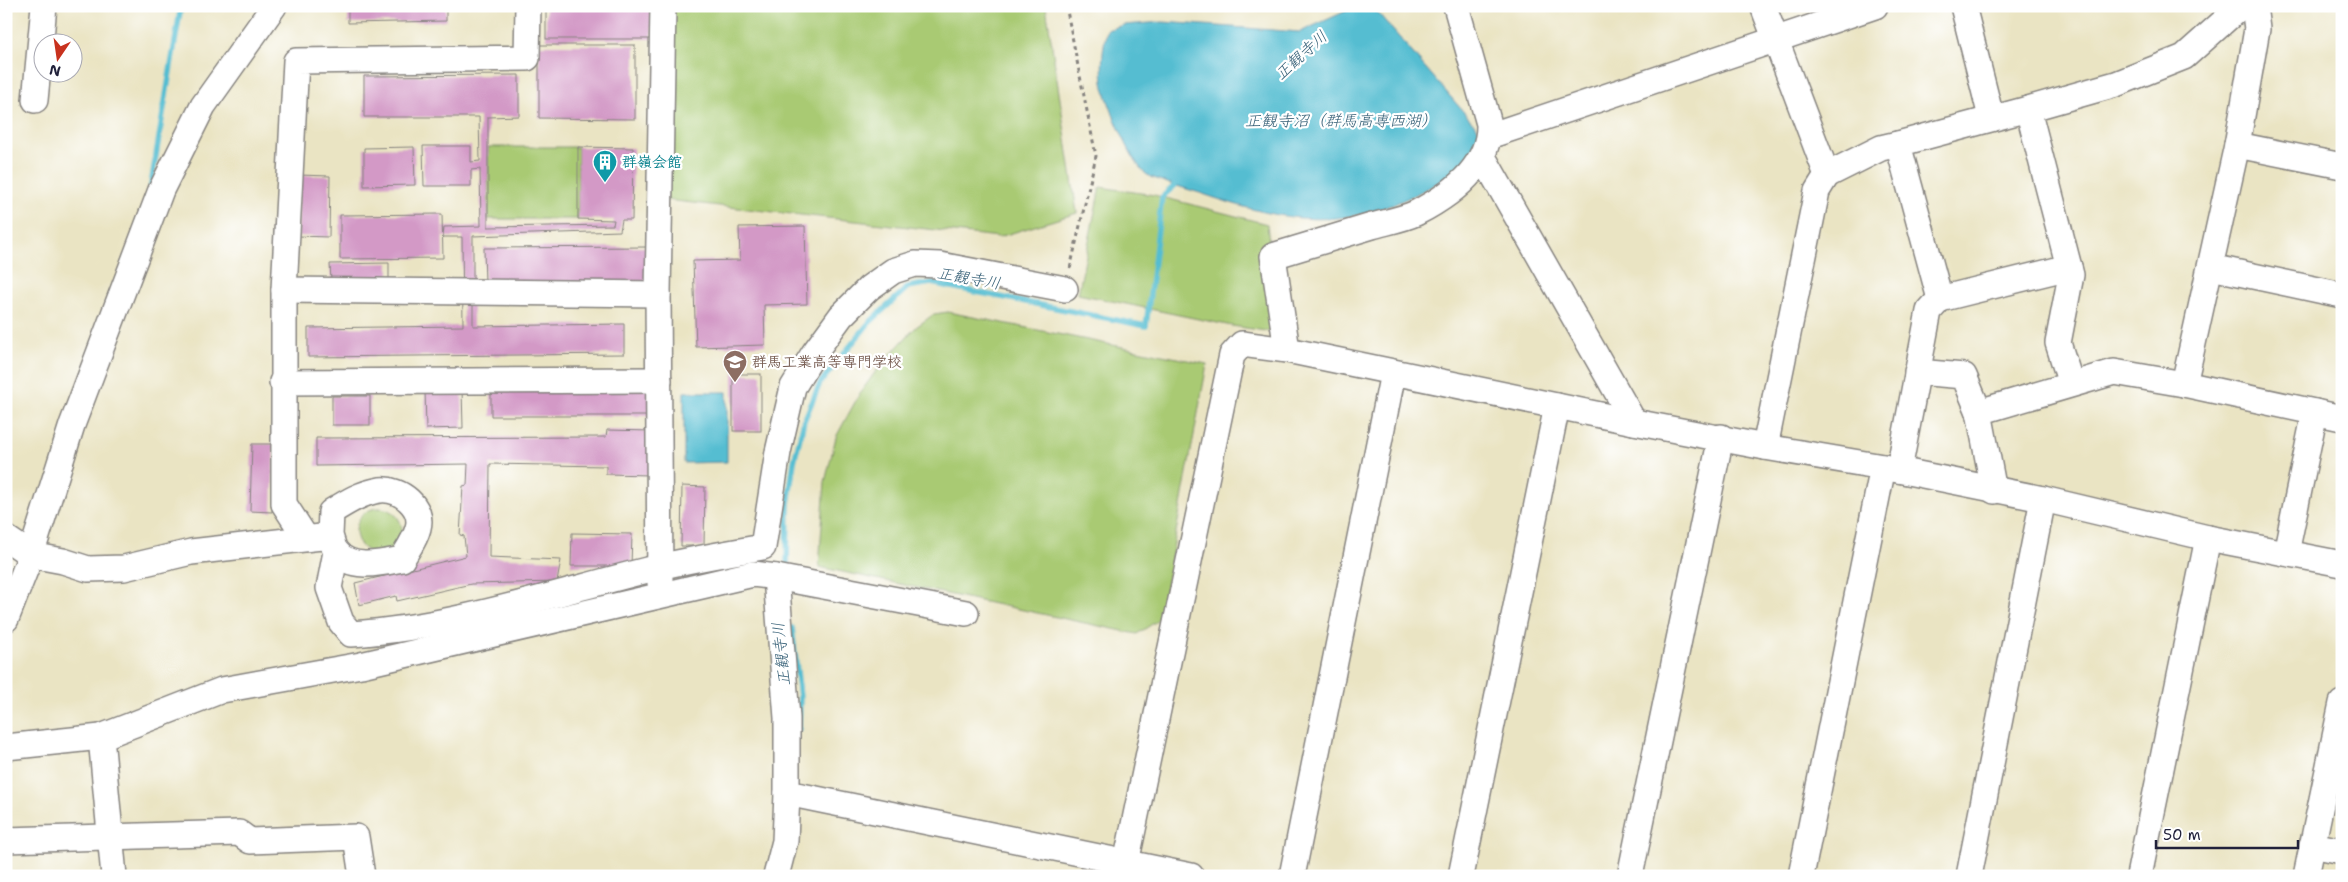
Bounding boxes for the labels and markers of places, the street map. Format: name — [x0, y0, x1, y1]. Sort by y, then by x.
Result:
building icon: 群嶺会館 — [592, 149, 618, 183]
place label: 群嶺会館 — [622, 152, 682, 172]
school or university icon: 群馬工業高等専門学校 — [722, 349, 748, 383]
place label: 群馬工業高等専門学校 — [752, 352, 902, 372]

